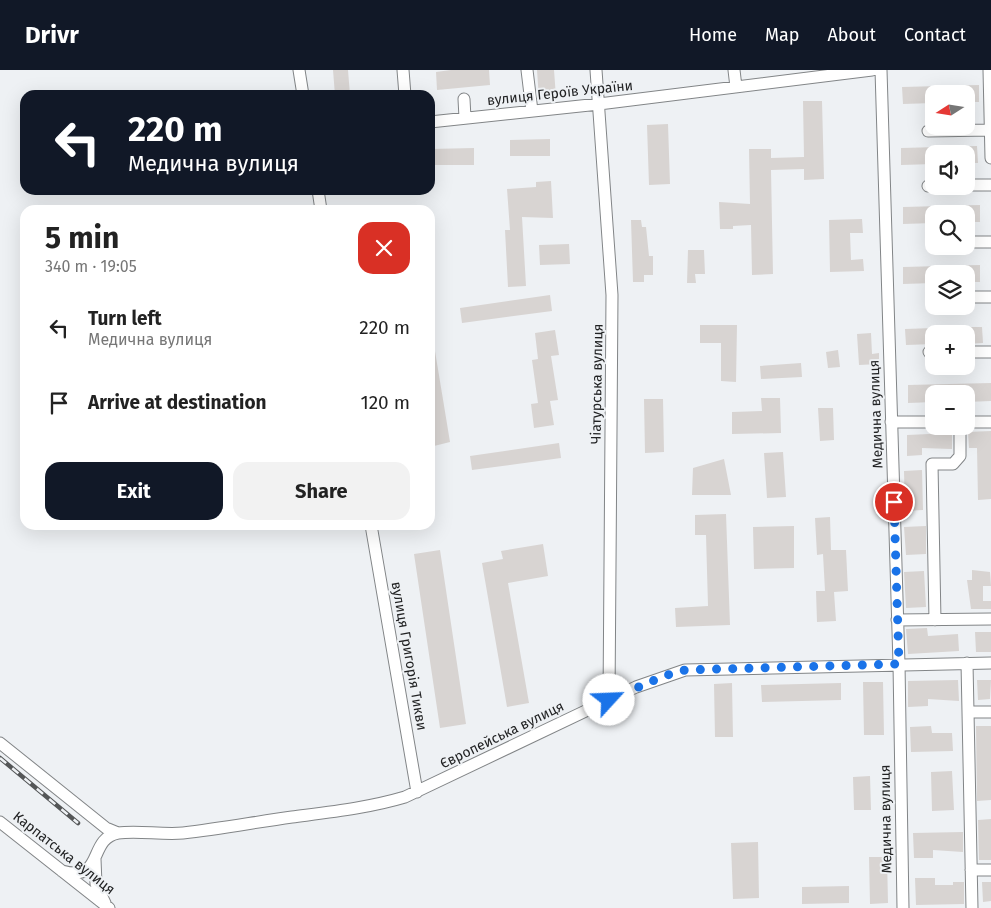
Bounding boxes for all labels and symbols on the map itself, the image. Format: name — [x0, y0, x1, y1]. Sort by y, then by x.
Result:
street label: вулиця Героїв України — [486, 77, 634, 109]
north arrow — [925, 85, 975, 135]
street label: Чіатурська вулиця — [587, 324, 607, 444]
street label: Медична вулиця — [866, 359, 886, 469]
pin — [873, 481, 915, 523]
street label: вулиця Григорія Тикви — [388, 580, 430, 732]
position arrow — [582, 673, 634, 725]
street label: Європейська вулиця — [437, 698, 567, 772]
street label: Медична вулиця — [877, 764, 895, 874]
street label: Карпатська вулиця — [10, 808, 118, 898]

